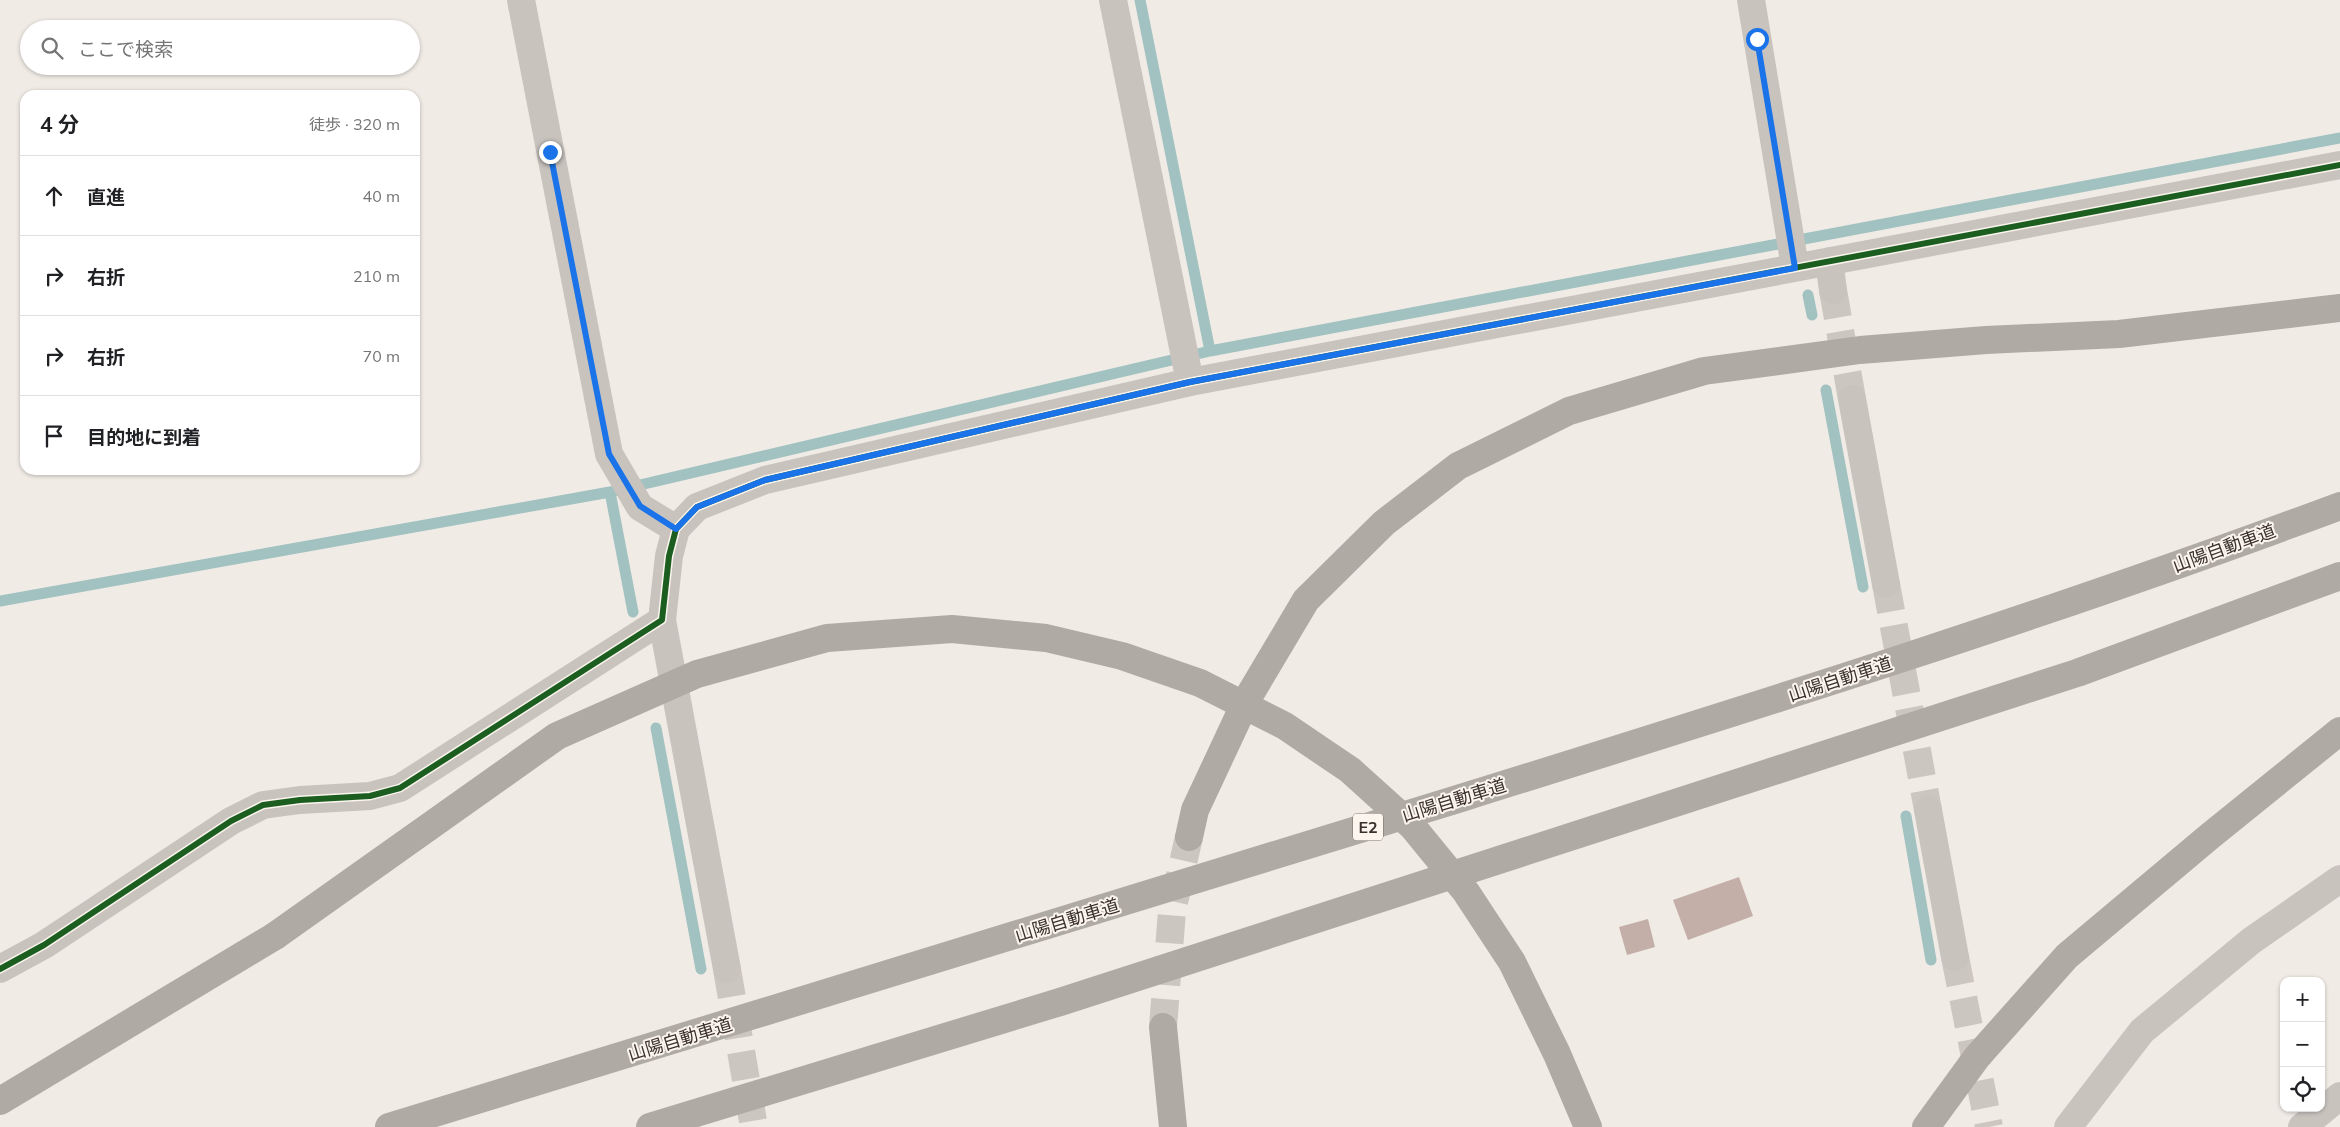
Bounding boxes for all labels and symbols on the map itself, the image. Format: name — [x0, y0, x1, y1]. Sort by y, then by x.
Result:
route start — [1746, 28, 1769, 51]
route end — [539, 141, 562, 164]
street label: 山陽自動車道 — [2169, 519, 2279, 577]
street label: 山陽自動車道 — [1785, 651, 1895, 707]
street label: 山陽自動車道 — [1399, 773, 1509, 827]
road number: E2 — [1353, 814, 1383, 840]
street label: 山陽自動車道 — [1012, 893, 1122, 947]
street label: 山陽自動車道 — [625, 1012, 735, 1066]

